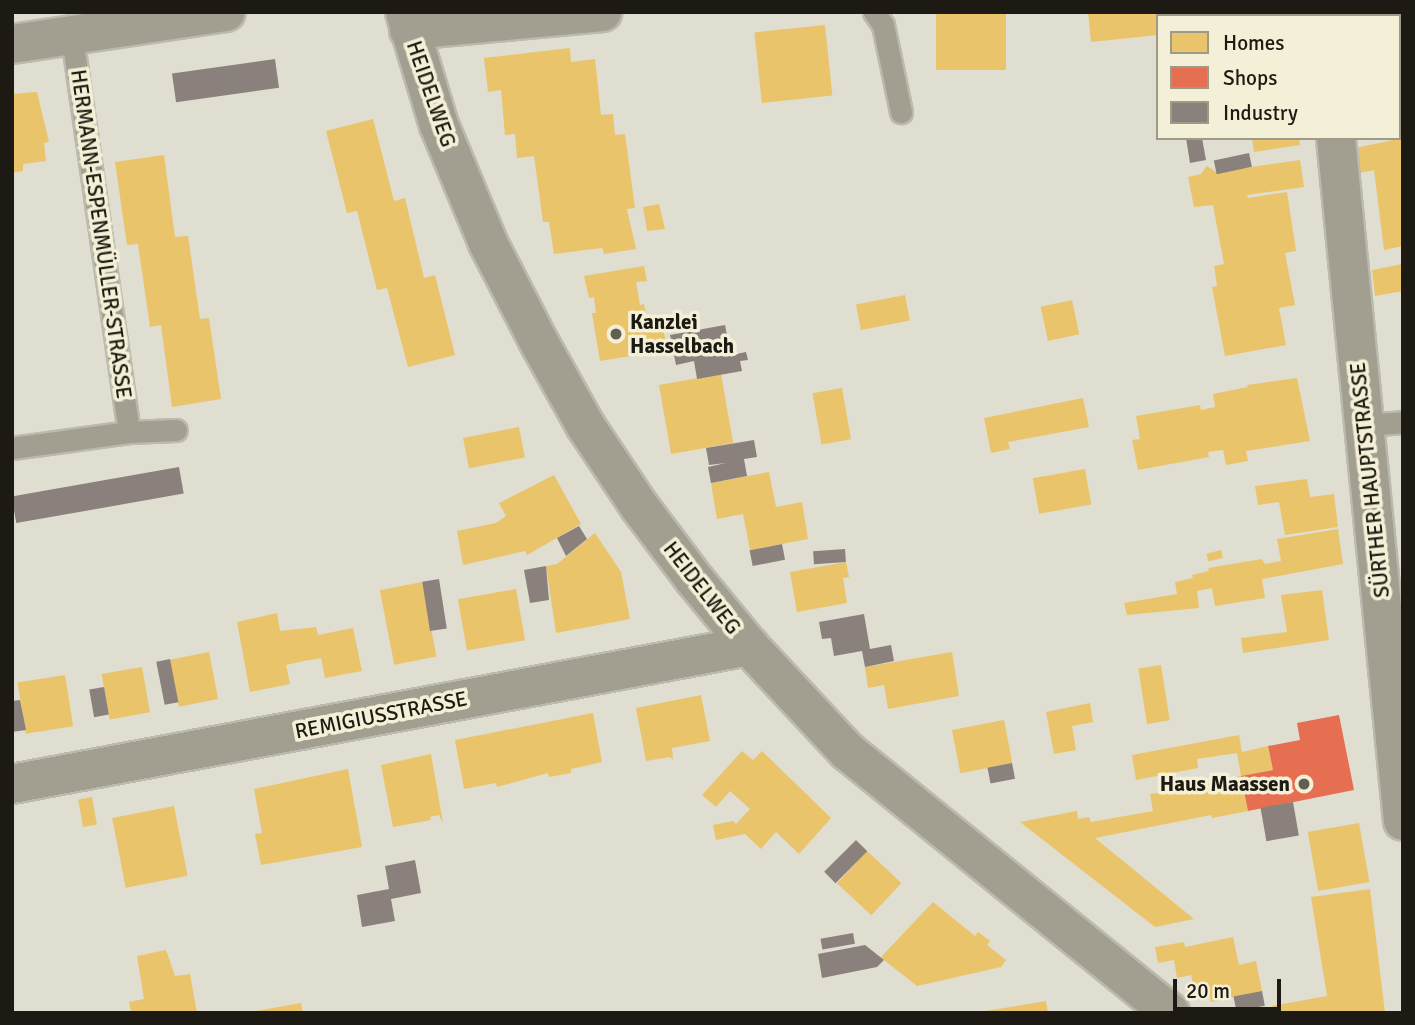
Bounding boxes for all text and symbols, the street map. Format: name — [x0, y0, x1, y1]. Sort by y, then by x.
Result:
legend — [1156, 14, 1401, 140]
text: Homes — [1223, 30, 1285, 56]
street label: HEIDELWEG — [401, 38, 461, 150]
text: Shops — [1223, 65, 1277, 91]
street label: HERMANN-ESPENMÜLLER-STRASSE — [65, 68, 137, 400]
text: Industry — [1223, 100, 1298, 126]
place label: Kanzlei Hasselbach — [630, 309, 734, 359]
marker: Kanzlei Hasselbach — [608, 326, 624, 342]
street label: SÜRTHER HAUPTSTRASSE — [1345, 361, 1395, 599]
street label: HEIDELWEG — [658, 537, 746, 639]
street label: REMIGIUSSTRASSE — [293, 686, 469, 744]
place label: Haus Maassen — [1160, 771, 1290, 797]
marker: Haus Maassen — [1296, 776, 1312, 792]
scale bar — [1177, 965, 1286, 1009]
text: 20 m — [1186, 978, 1230, 1004]

